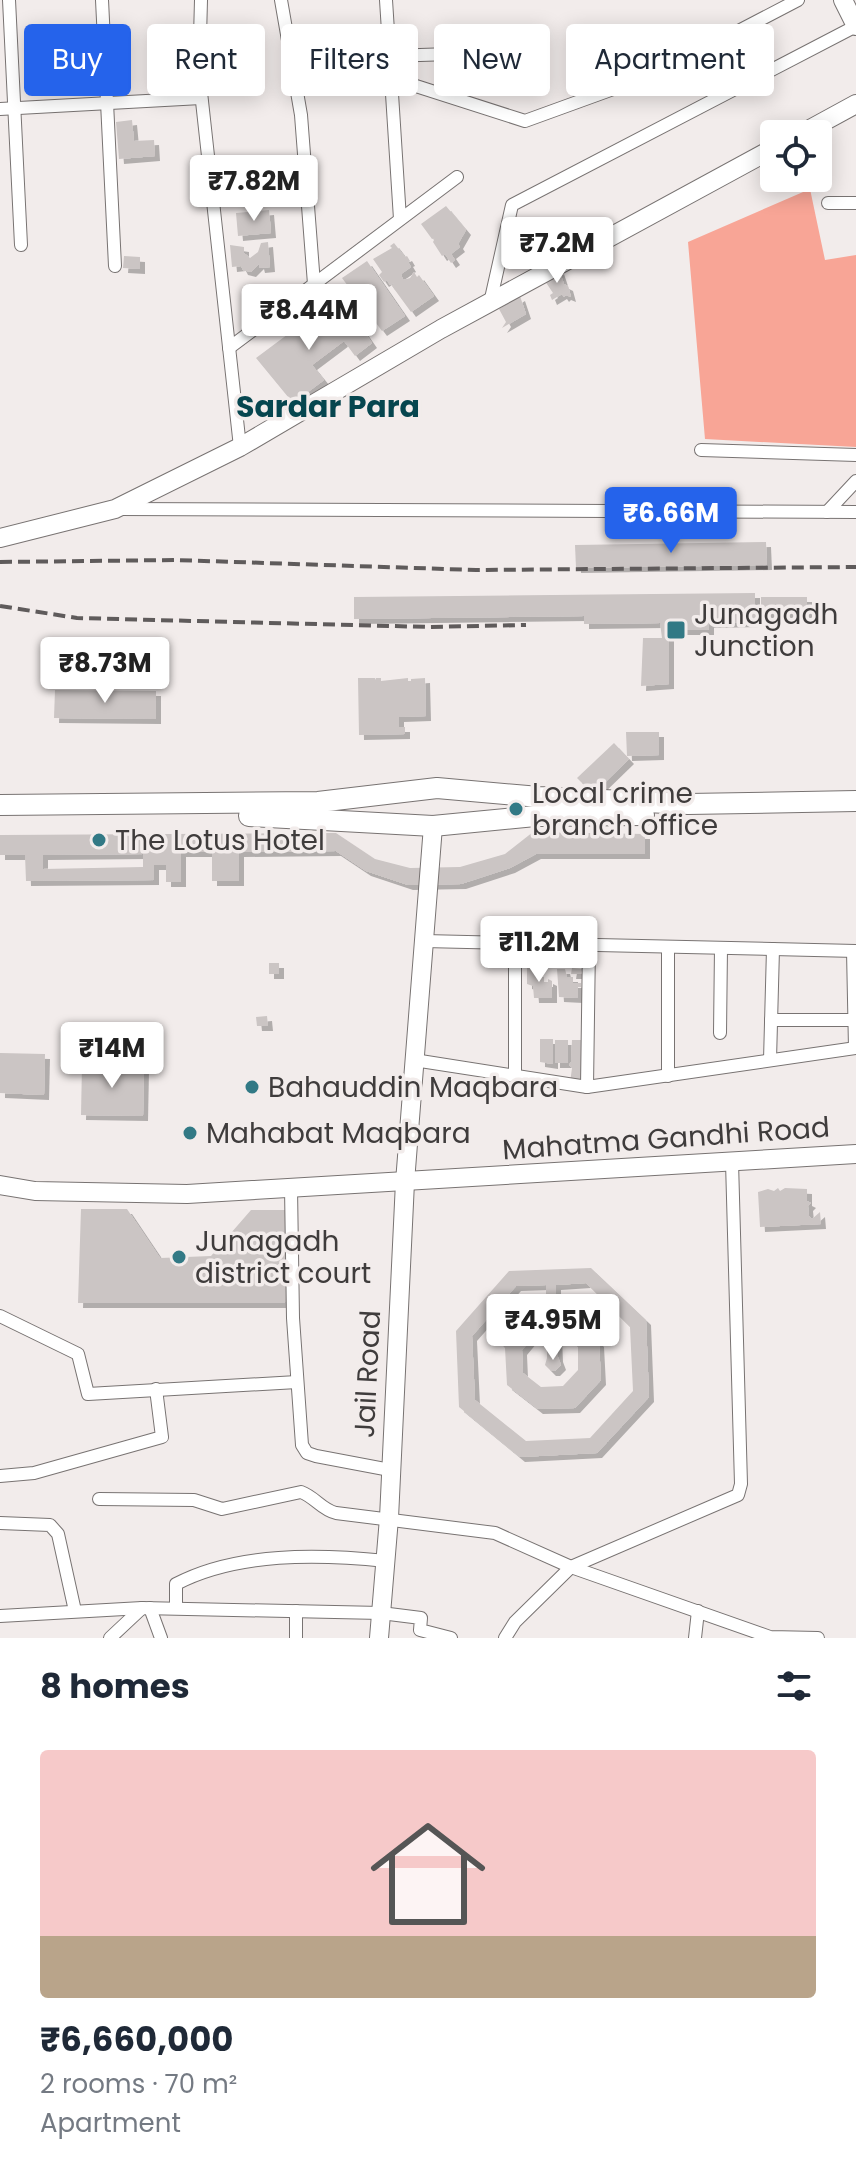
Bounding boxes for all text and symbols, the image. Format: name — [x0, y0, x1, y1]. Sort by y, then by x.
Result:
chip: Buy — [24, 24, 131, 96]
chip: Rent — [147, 24, 265, 96]
chip: Filters — [281, 24, 418, 96]
chip: New — [434, 24, 550, 96]
chip: Apartment — [566, 24, 774, 96]
map controls — [760, 120, 832, 192]
button: locate — [760, 120, 832, 192]
pin: ₹7.82M — [189, 155, 319, 223]
text: ₹7.82M — [208, 163, 300, 199]
pin: ₹7.2M — [501, 217, 613, 285]
text: ₹7.2M — [519, 225, 595, 261]
pin: ₹8.44M — [244, 284, 374, 352]
text: ₹8.44M — [260, 292, 358, 328]
district label: Sardar Para — [236, 385, 420, 428]
pin: ₹6.66M — [606, 487, 736, 555]
text: ₹6.66M — [623, 495, 719, 531]
place label: Junagadh Junction — [694, 595, 838, 666]
marker: Junagadh Junction — [665, 619, 687, 641]
pin: ₹8.73M — [40, 637, 170, 705]
text: ₹8.73M — [58, 645, 152, 681]
place label: Local crime branch office — [532, 774, 718, 845]
marker: Local crime branch office — [507, 800, 525, 818]
place label: The Lotus Hotel — [115, 821, 325, 860]
marker: The Lotus Hotel — [90, 831, 108, 849]
pin: ₹11.2M — [474, 916, 604, 984]
text: ₹11.2M — [498, 924, 580, 960]
pin: ₹14M — [65, 1022, 159, 1090]
text: ₹14M — [79, 1030, 145, 1066]
place label: Bahauddin Maqbara — [268, 1068, 558, 1107]
marker: Bahauddin Maqbara — [243, 1078, 261, 1096]
street label: Mahatma Gandhi Road — [501, 1108, 831, 1169]
place label: Mahabat Maqbara — [206, 1114, 471, 1153]
marker: Mahabat Maqbara — [181, 1124, 199, 1142]
place label: Junagadh district court — [195, 1222, 371, 1293]
marker: Junagadh district court — [170, 1248, 188, 1266]
pin: ₹4.95M — [488, 1294, 618, 1362]
text: ₹4.95M — [504, 1302, 602, 1338]
street label: Jail Road — [345, 1309, 390, 1439]
text: 8 homes — [40, 1662, 190, 1710]
icon: filters — [772, 1664, 816, 1708]
icon: home — [356, 1802, 500, 1946]
text: ₹6,660,000 — [40, 2015, 234, 2063]
text: 2 rooms · 70 m² — [40, 2066, 237, 2102]
text: Apartment — [40, 2105, 181, 2141]

